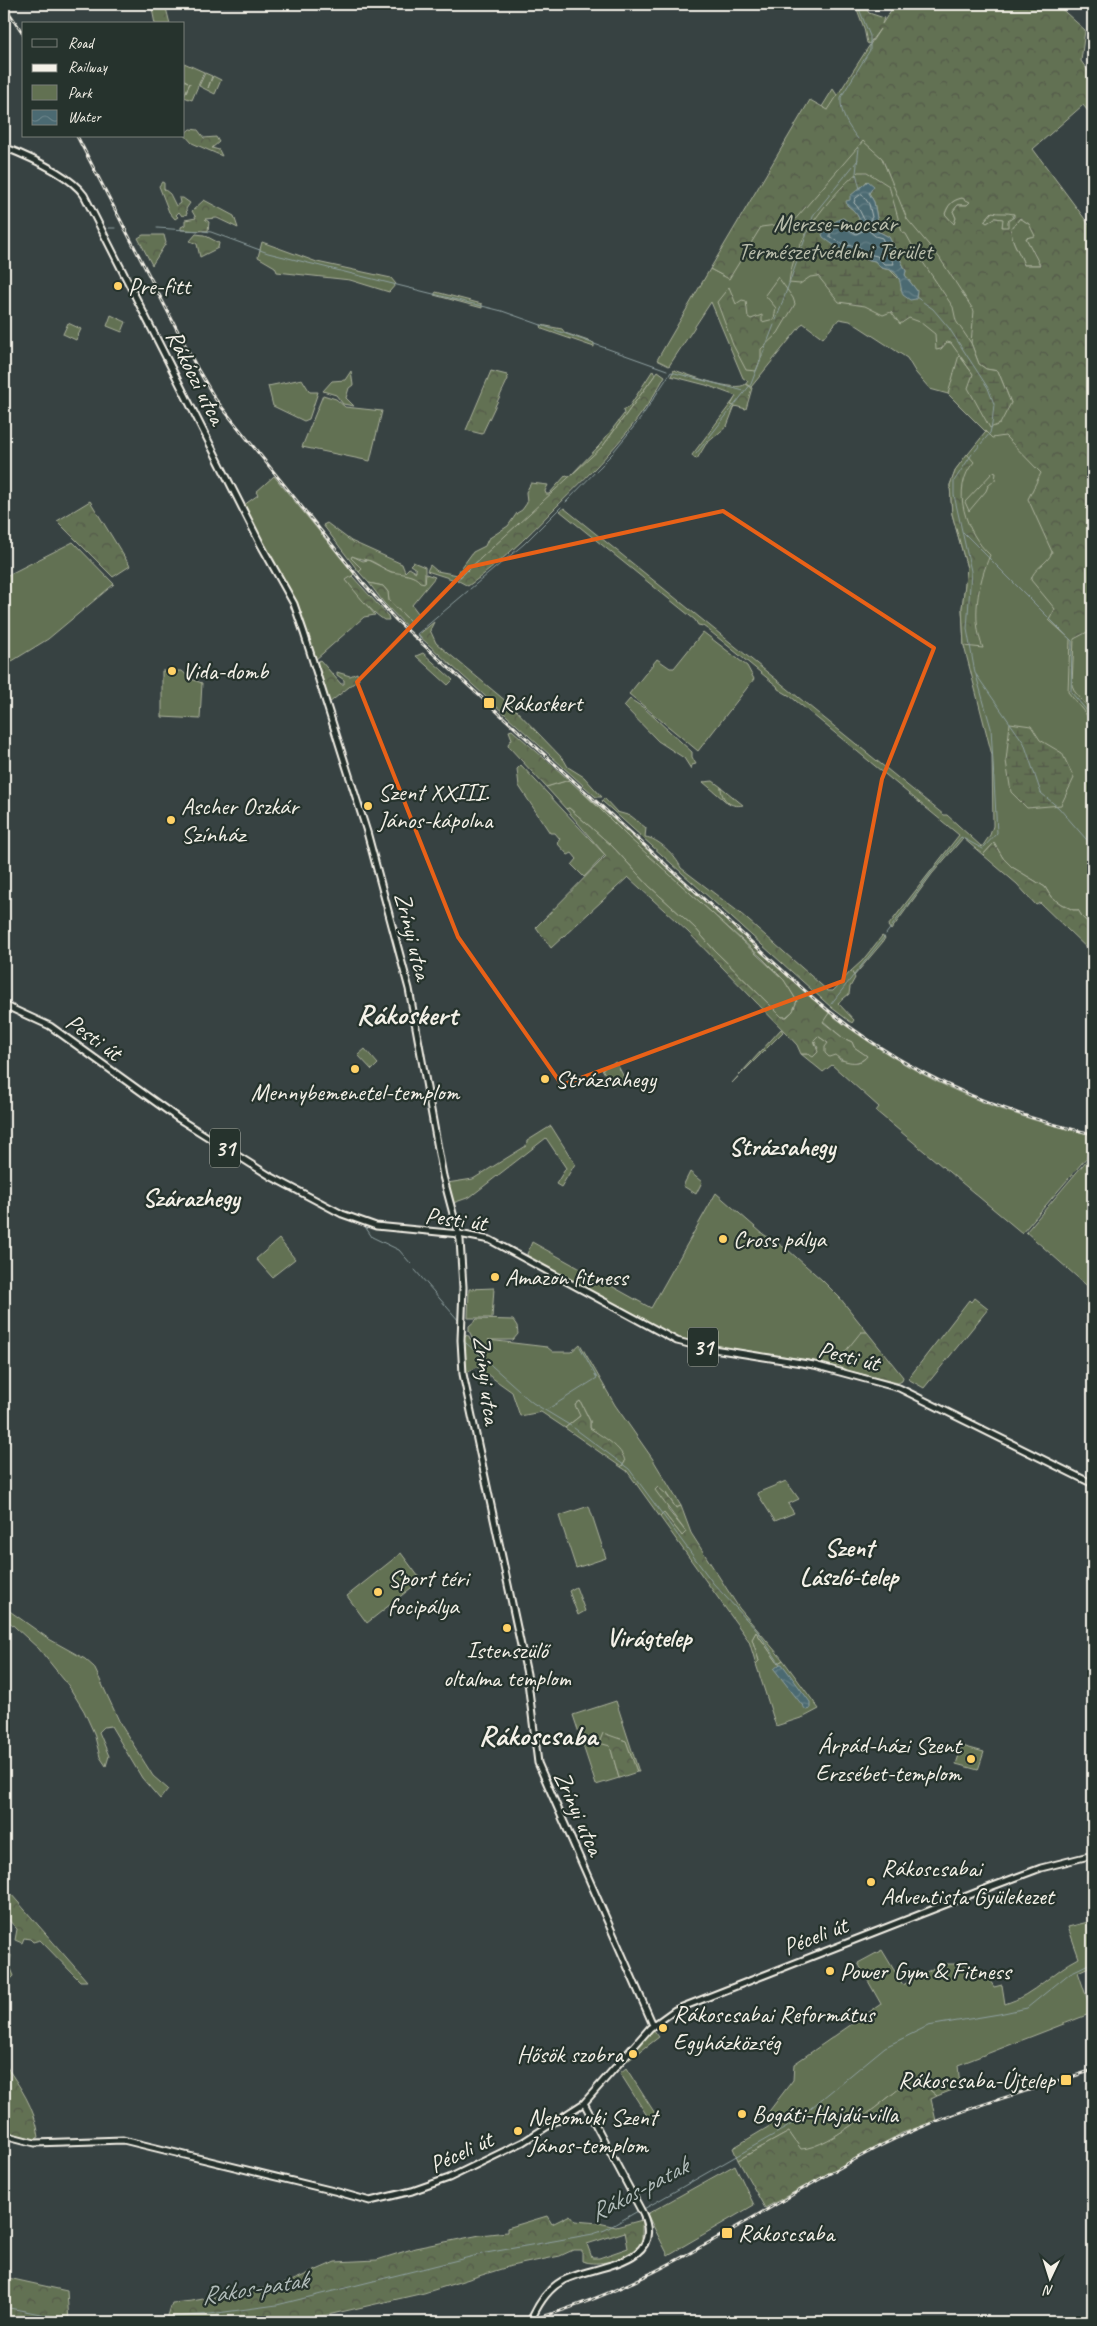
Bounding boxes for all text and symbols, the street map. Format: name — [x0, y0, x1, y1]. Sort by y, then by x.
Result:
legend — [22, 22, 185, 138]
text: Road — [68, 34, 95, 53]
text: Railway — [68, 58, 109, 77]
text: Park — [68, 84, 93, 103]
text: Water — [68, 108, 102, 127]
park label: Merzse-mocsár Természetvédelmi Terület — [738, 208, 934, 266]
place label: Pre-fitt — [128, 271, 192, 301]
marker: Pre-fitt — [112, 280, 124, 292]
street label: Rákóczi utca — [159, 325, 234, 431]
place label: Vida-domb — [182, 656, 270, 686]
marker: Vida-domb — [166, 665, 178, 677]
place label: Rákoskert — [500, 688, 584, 718]
marker: Rákoskert — [482, 696, 496, 710]
place label: Szent XXIII. János-kápolna — [377, 777, 494, 835]
place label: Ascher Oszkár Színház — [181, 791, 300, 849]
marker: Szent XXIII. János-kápolna — [362, 800, 374, 812]
marker: Ascher Oszkár Színház — [165, 814, 177, 826]
street label: Zrínyi utca — [388, 889, 439, 985]
district label: Rákoskert — [357, 996, 461, 1033]
street label: Pesti út — [60, 1007, 129, 1068]
marker: Mennybemenetel-templom — [349, 1063, 361, 1075]
place label: Strázsahegy — [555, 1064, 658, 1094]
marker: Strázsahegy — [539, 1073, 551, 1085]
place label: Mennybemenetel-templom — [251, 1077, 461, 1107]
road number: 31 — [210, 1128, 240, 1168]
district label: Strázsahegy — [729, 1131, 838, 1163]
district label: Szárazhegy — [142, 1182, 242, 1214]
street label: Pesti út — [423, 1200, 491, 1238]
place label: Cross pálya — [733, 1224, 827, 1254]
marker: Cross pálya — [717, 1233, 729, 1245]
place label: Amazon fitness — [505, 1262, 630, 1292]
marker: Amazon fitness — [489, 1271, 501, 1283]
road number: 31 — [688, 1328, 718, 1366]
street label: Zrínyi utca — [467, 1334, 508, 1428]
street label: Pesti út — [815, 1334, 885, 1379]
district label: Szent László-telep — [800, 1532, 901, 1593]
place label: Sport téri focipálya — [388, 1563, 471, 1621]
marker: Sport téri focipálya — [372, 1586, 384, 1598]
marker: Istenszülő oltalma templom — [501, 1622, 513, 1634]
district label: Virágtelep — [606, 1622, 693, 1654]
place label: Istenszülő oltalma templom — [443, 1635, 571, 1693]
district label: Rákoscsaba — [479, 1717, 600, 1754]
place label: Árpád-házi Szent Erzsébet-templom — [815, 1730, 963, 1788]
marker: Árpád-házi Szent Erzsébet-templom — [965, 1753, 977, 1765]
street label: Zrínyi utca — [547, 1766, 612, 1862]
place label: Rákoscsabai Adventista Gyülekezet — [881, 1853, 1056, 1911]
marker: Rákoscsabai Adventista Gyülekezet — [865, 1876, 877, 1888]
street label: Péceli út — [779, 1909, 853, 1962]
place label: Power Gym & Fitness — [840, 1956, 1013, 1986]
marker: Power Gym & Fitness — [824, 1965, 836, 1977]
place label: Rákoscsabai Református Egyházközség — [673, 1999, 876, 2057]
marker: Rákoscsabai Református Egyházközség — [657, 2022, 669, 2034]
place label: Hősök szobra — [517, 2039, 624, 2069]
marker: Hősök szobra — [627, 2048, 639, 2060]
place label: Rákoscsaba-Újtelep — [898, 2065, 1056, 2095]
marker: Rákoscsaba-Újtelep — [1059, 2073, 1073, 2087]
place label: Bogáti-Hajdú-villa — [752, 2099, 899, 2129]
place label: Nepomuki Szent János-templom — [527, 2102, 660, 2160]
marker: Bogáti-Hajdú-villa — [736, 2108, 748, 2120]
street label: Péceli út — [425, 2124, 499, 2180]
marker: Nepomuki Szent János-templom — [512, 2125, 524, 2137]
water label: Rákos-patak — [584, 2148, 698, 2229]
place label: Rákoscsaba — [738, 2218, 836, 2248]
marker: Rákoscsaba — [720, 2226, 734, 2240]
north arrow — [1024, 2254, 1074, 2304]
water label: Rákos-patak — [199, 2263, 314, 2312]
text: N — [1042, 2282, 1054, 2299]

